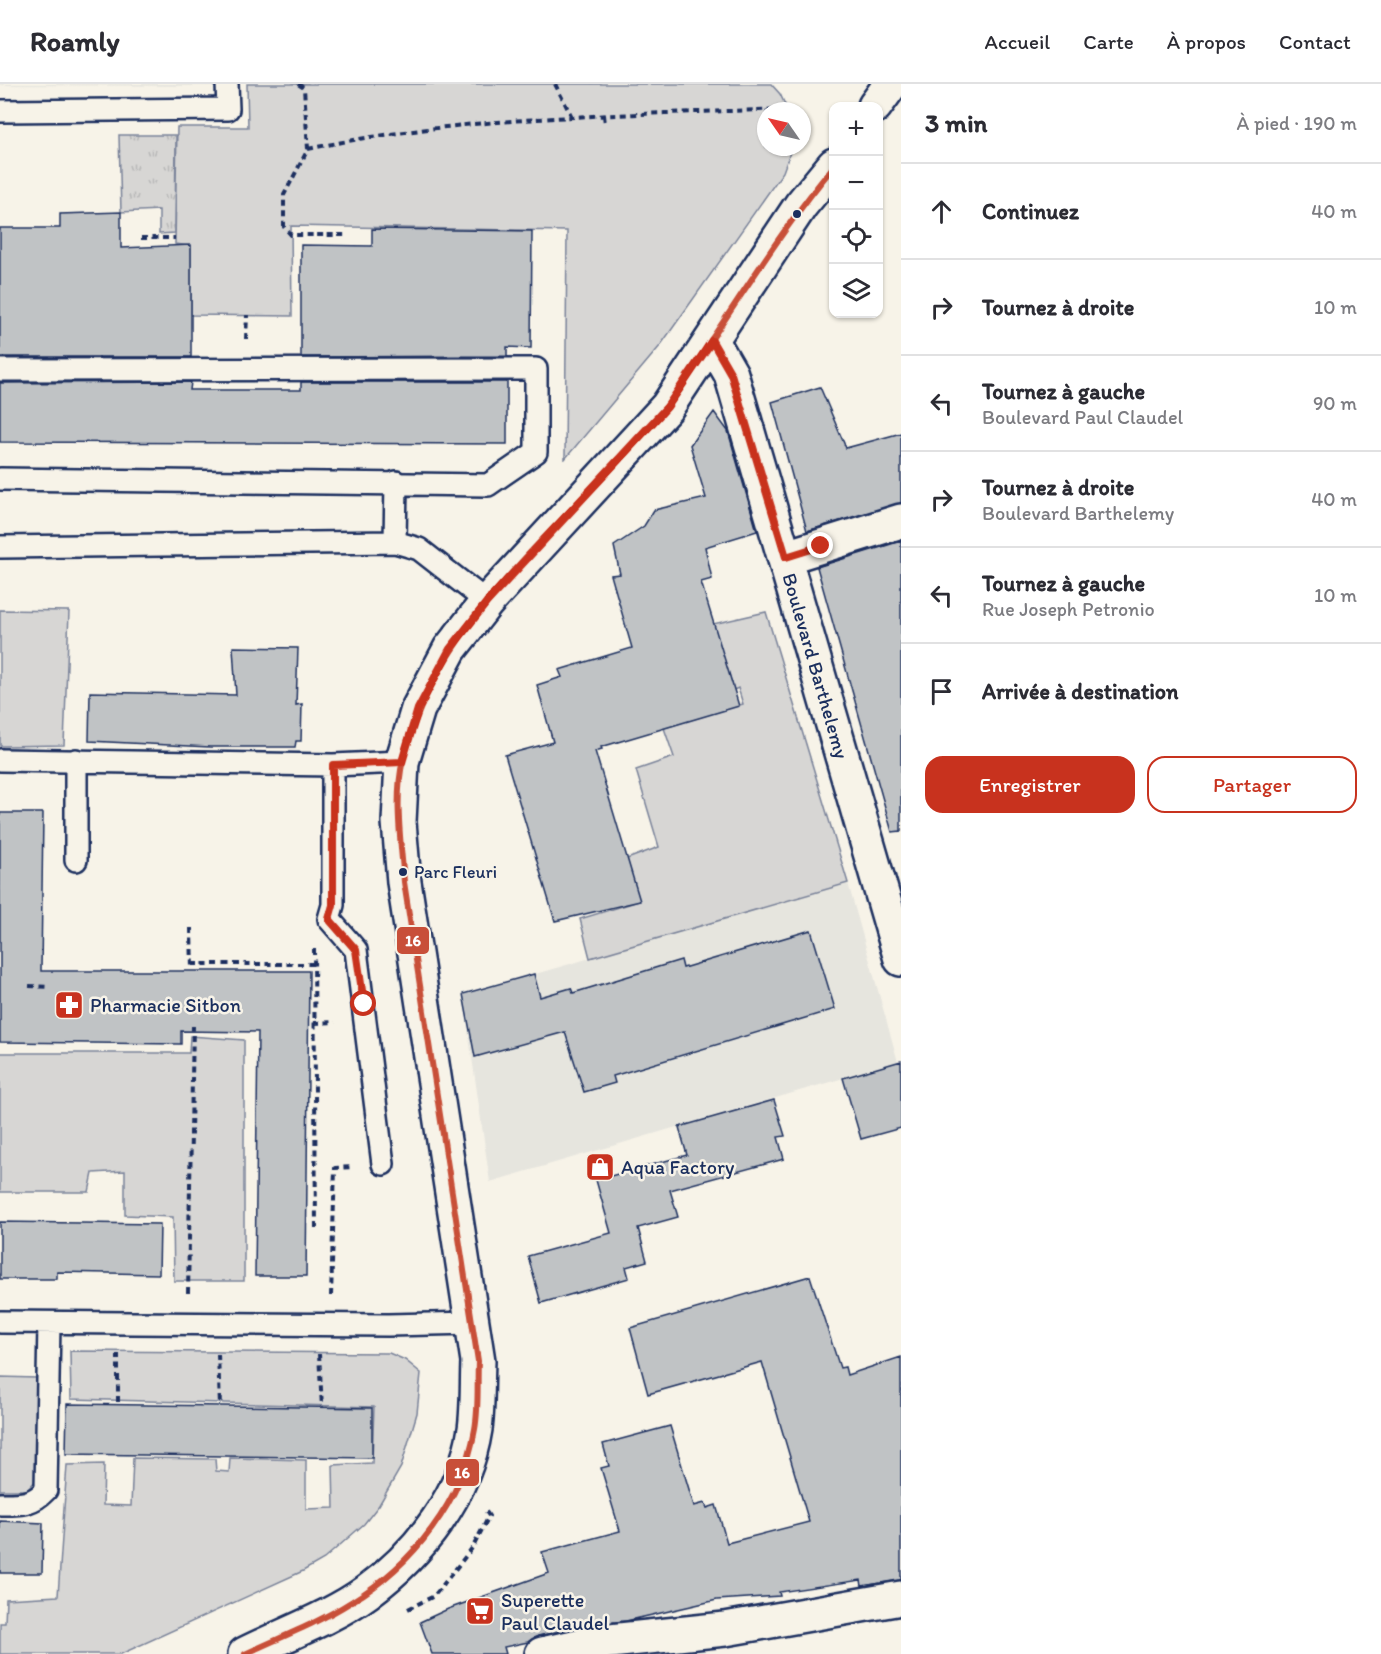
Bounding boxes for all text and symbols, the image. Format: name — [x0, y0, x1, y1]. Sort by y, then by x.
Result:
text: Roamly — [30, 24, 120, 58]
text: Accueil — [985, 29, 1050, 54]
text: Carte — [1083, 29, 1134, 54]
text: À propos — [1167, 29, 1246, 54]
text: Contact — [1279, 29, 1351, 54]
north arrow — [757, 102, 811, 156]
map controls — [829, 102, 883, 318]
button: + — [829, 102, 883, 156]
text: 3 min — [925, 107, 987, 139]
text: À pied · 190 m — [1237, 111, 1357, 135]
button: − — [829, 156, 883, 210]
icon: ahead — [925, 195, 958, 228]
text: Continuez — [982, 198, 1079, 225]
text: 40 m — [1311, 199, 1357, 223]
unlabelled marker — [791, 208, 803, 220]
button: locate — [829, 210, 883, 264]
button: layers — [829, 264, 883, 318]
icon: right — [925, 291, 958, 324]
text: Tournez à droite — [982, 294, 1134, 321]
text: 10 m — [1314, 295, 1357, 319]
text: Tournez à gauche — [982, 378, 1145, 405]
icon: left — [925, 387, 958, 420]
text: 90 m — [1313, 391, 1357, 415]
text: Boulevard Paul Claudel — [982, 405, 1183, 429]
text: Tournez à droite — [982, 474, 1134, 501]
icon: right — [925, 483, 958, 516]
text: 40 m — [1311, 487, 1357, 511]
text: Boulevard Barthelemy — [982, 501, 1174, 525]
route end — [807, 532, 833, 558]
street label: Boulevard Barthelemy — [777, 570, 854, 762]
text: Tournez à gauche — [982, 570, 1145, 597]
icon: left — [925, 579, 958, 612]
text: 10 m — [1314, 583, 1357, 607]
text: Rue Joseph Petronio — [982, 597, 1155, 621]
icon: arrive — [925, 675, 958, 708]
text: Arrivée à destination — [982, 678, 1178, 705]
button: Enregistrer — [925, 756, 1135, 813]
button: Partager — [1147, 756, 1357, 813]
place label: Parc Fleuri — [414, 861, 497, 883]
marker: Parc Fleuri — [397, 866, 409, 878]
line badge: 16 — [396, 926, 430, 955]
text: 16 — [405, 931, 421, 950]
pharmacy icon: Pharmacie Sitbon — [53, 989, 85, 1021]
route start — [350, 990, 376, 1016]
place label: Pharmacie Sitbon — [90, 993, 241, 1017]
shop icon: Aqua Factory — [584, 1151, 616, 1183]
place label: Aqua Factory — [621, 1155, 735, 1179]
line badge: 16 — [445, 1458, 480, 1487]
text: 16 — [454, 1463, 470, 1482]
place label: Superette Paul Claudel — [501, 1588, 610, 1635]
supermarket icon: Superette Paul Claudel — [464, 1595, 496, 1627]

